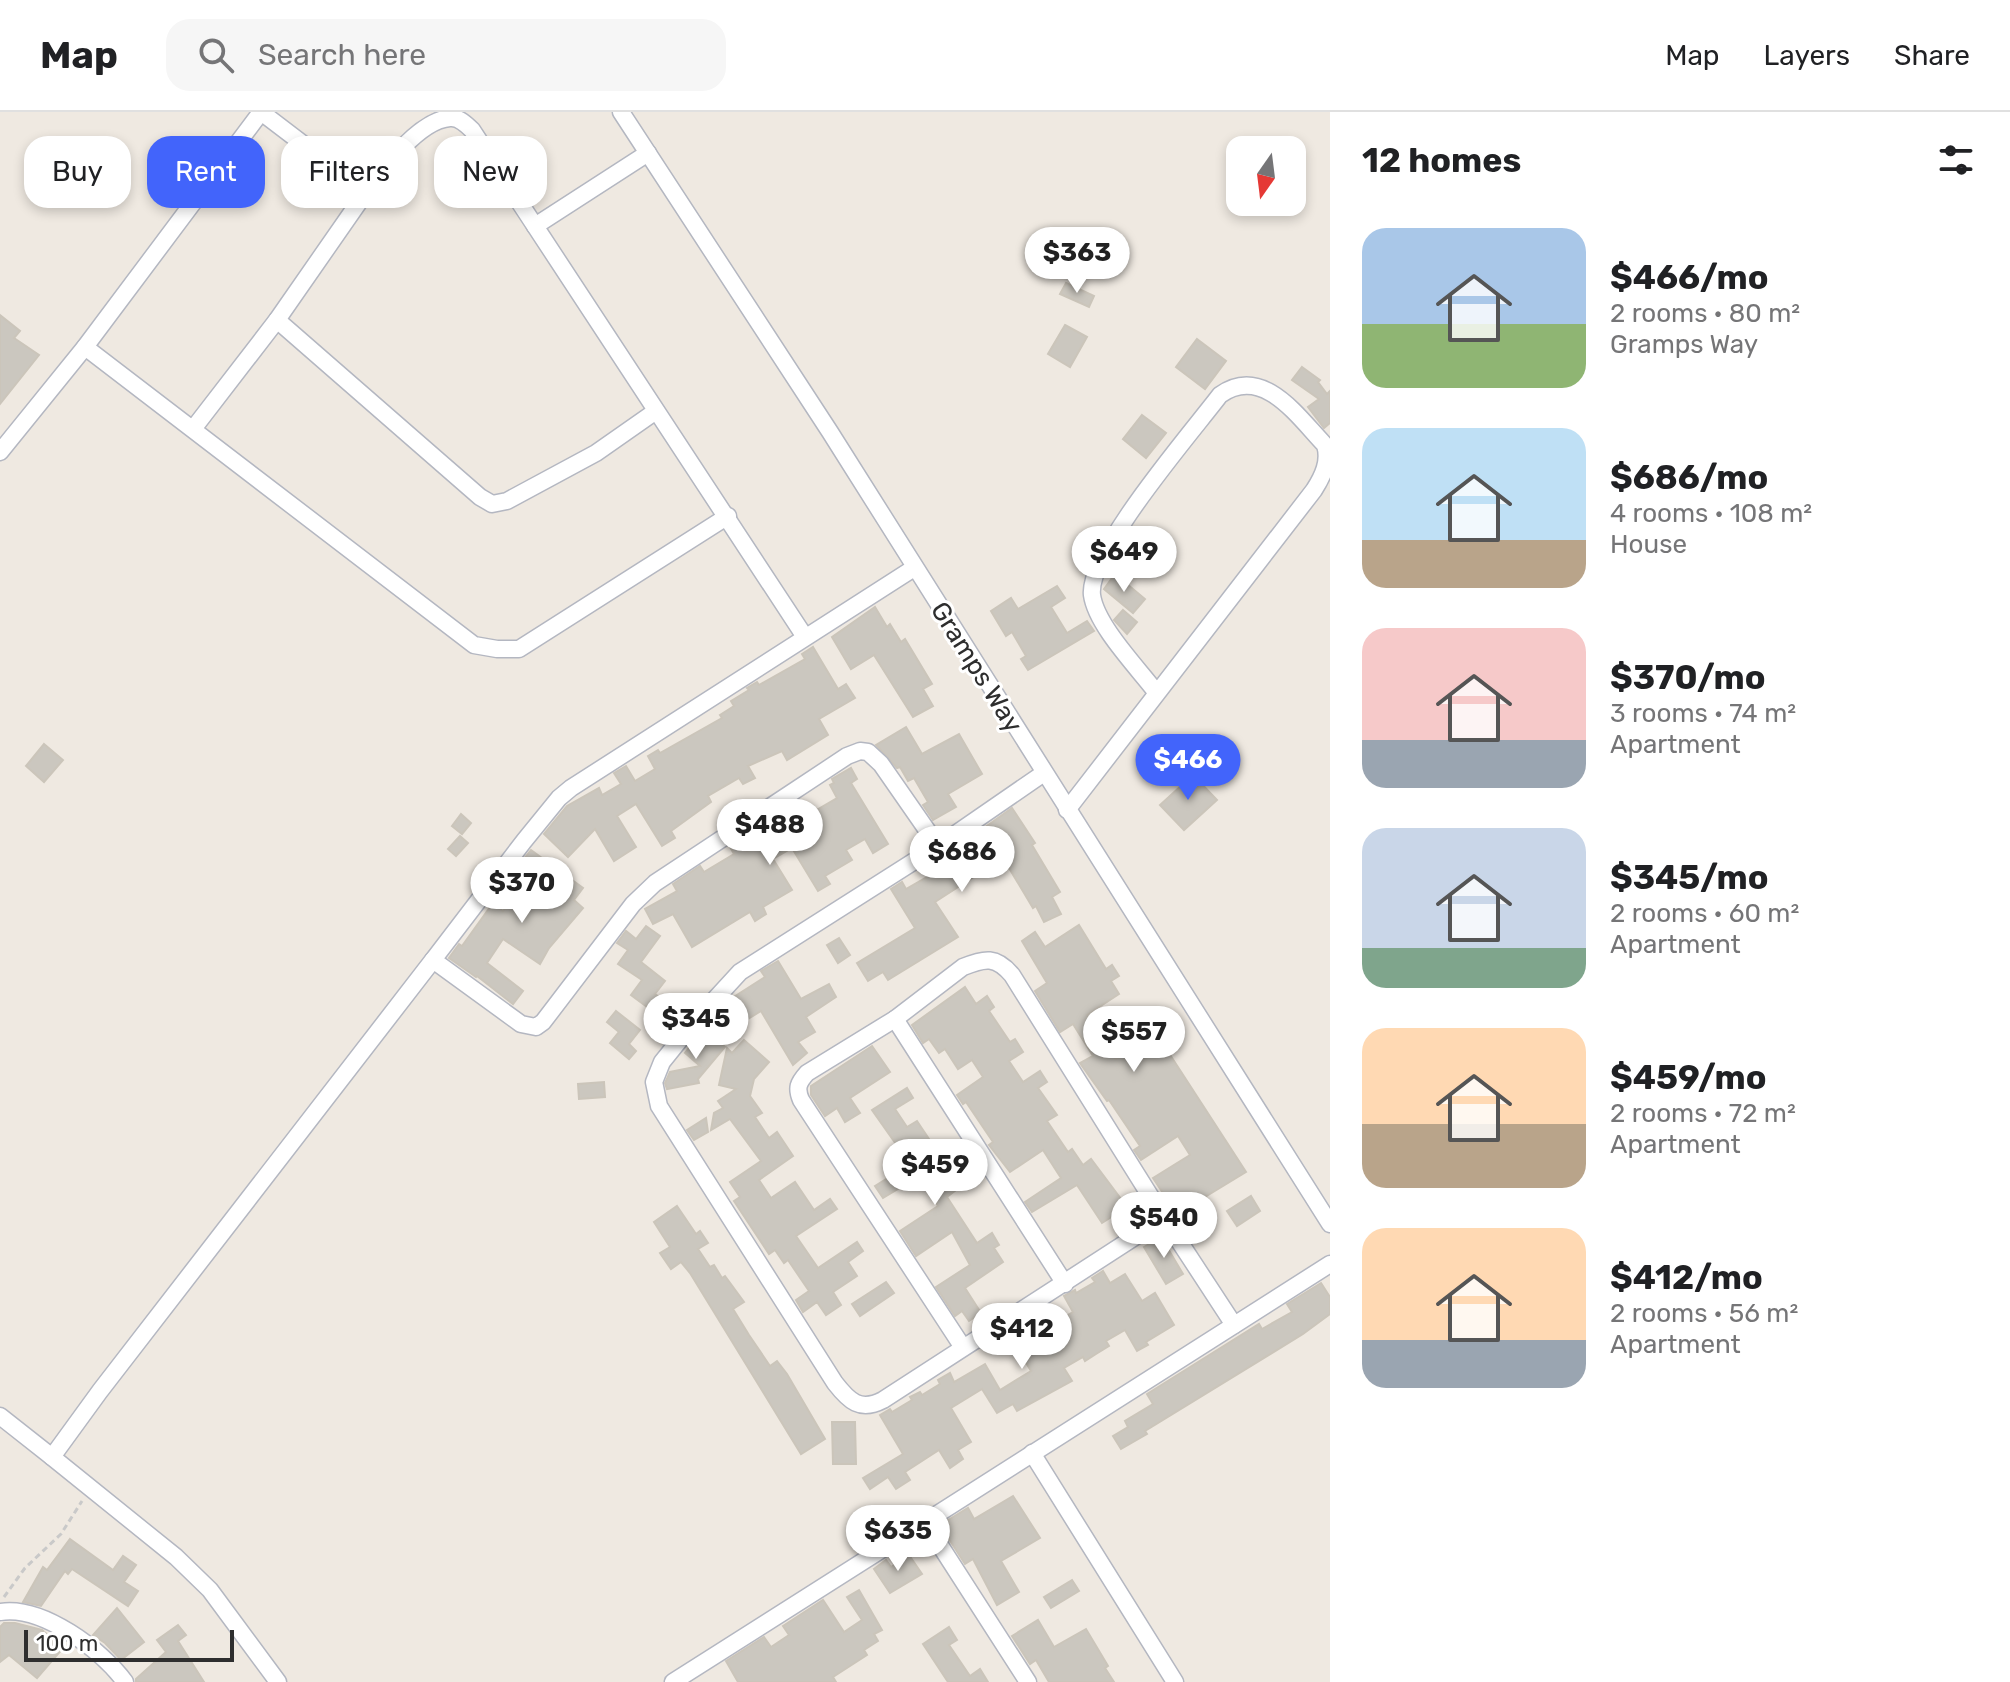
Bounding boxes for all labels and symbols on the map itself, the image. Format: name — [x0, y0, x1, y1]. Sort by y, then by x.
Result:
north arrow — [1226, 136, 1306, 216]
pin: $363 — [1030, 227, 1124, 295]
pin: $649 — [1077, 526, 1171, 594]
street label: Gramps Way — [924, 596, 1029, 738]
pin: $466 — [1141, 734, 1235, 802]
pin: $488 — [723, 799, 817, 867]
pin: $686 — [915, 826, 1009, 894]
pin: $370 — [475, 857, 569, 925]
pin: $345 — [649, 993, 743, 1061]
pin: $557 — [1087, 1006, 1181, 1074]
pin: $459 — [888, 1139, 982, 1207]
pin: $540 — [1117, 1192, 1211, 1260]
pin: $412 — [975, 1303, 1069, 1371]
pin: $635 — [851, 1505, 945, 1573]
scale bar — [24, 1626, 234, 1662]

